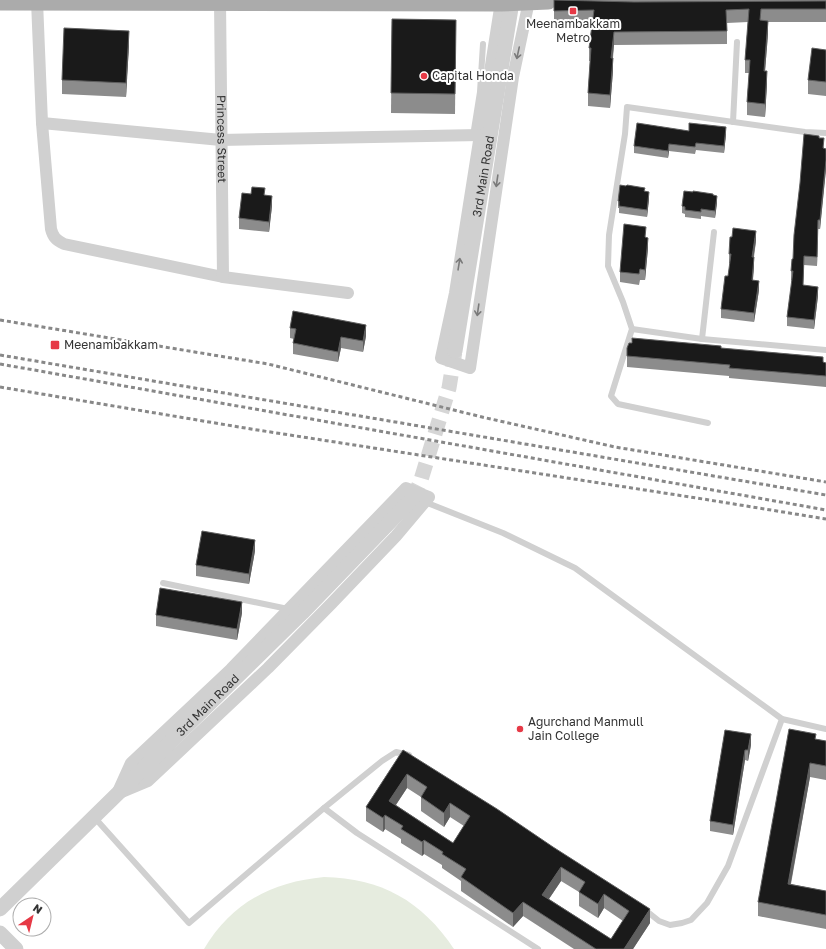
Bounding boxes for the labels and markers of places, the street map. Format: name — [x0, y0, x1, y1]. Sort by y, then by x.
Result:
marker: Meenambakkam Metro — [568, 6, 578, 16]
place label: Meenambakkam Metro — [526, 16, 620, 45]
place label: Capital Honda — [432, 68, 514, 83]
marker: Capital Honda — [419, 71, 429, 81]
place label: Meenambakkam — [64, 337, 158, 352]
marker: Meenambakkam — [49, 339, 61, 351]
place label: Agurchand Manmull Jain College — [528, 714, 644, 743]
marker: Agurchand Manmull Jain College — [515, 724, 525, 734]

